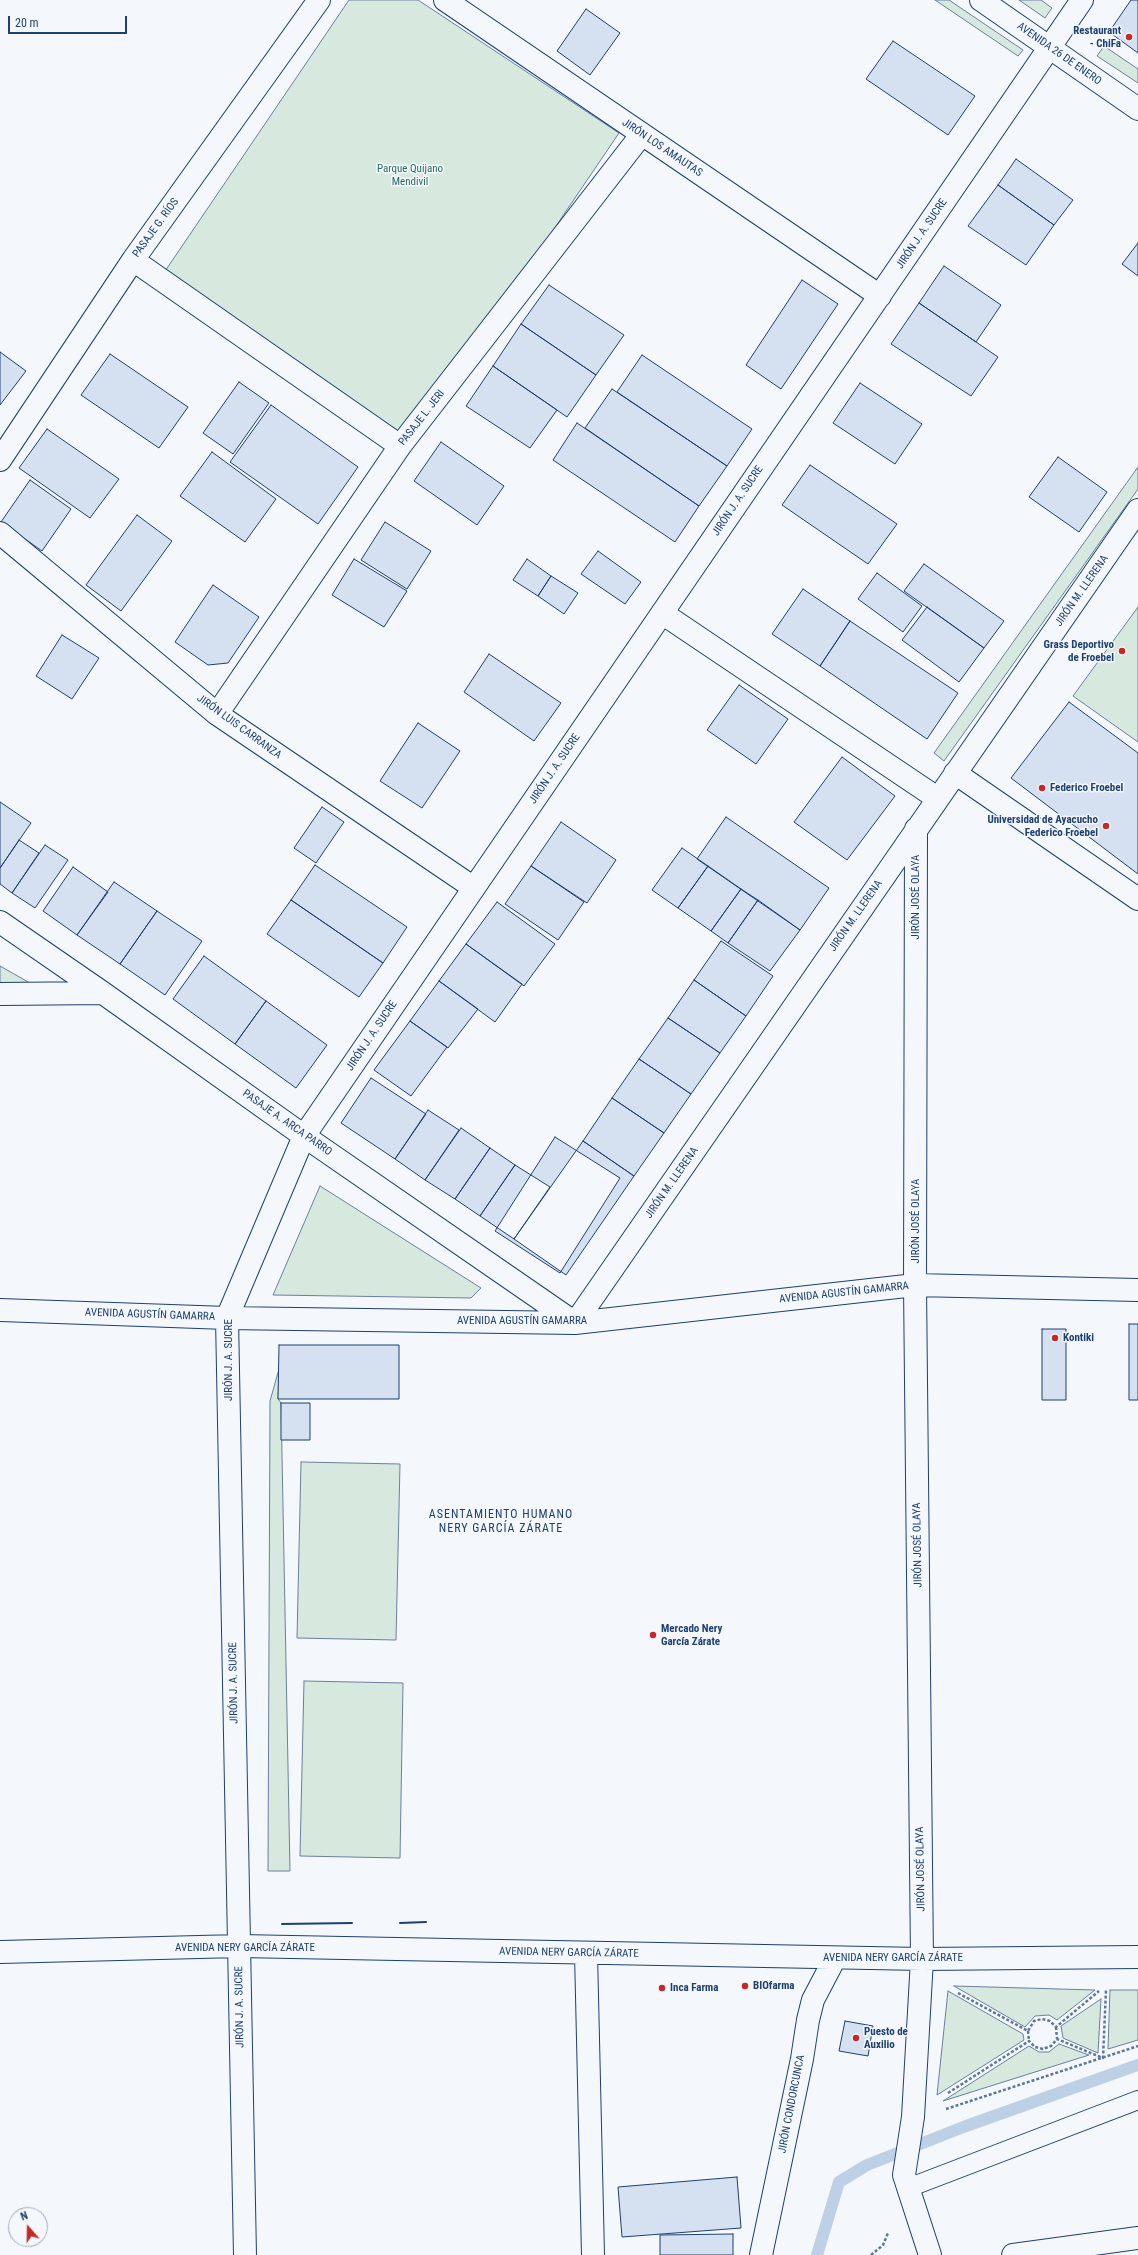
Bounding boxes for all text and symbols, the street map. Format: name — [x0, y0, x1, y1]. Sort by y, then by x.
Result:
scale bar — [10, 8, 129, 34]
text: 20 m — [15, 16, 39, 30]
street label: AVENIDA 26 DE ENERO — [1014, 20, 1104, 88]
place label: Restaurant - ChiFa — [1073, 24, 1121, 50]
marker: Restaurant - ChiFa — [1124, 32, 1134, 42]
street label: JIRÓN LOS AMAUTAS — [619, 116, 705, 180]
park label: Parque Quijano Mendivil — [377, 162, 443, 188]
street label: PASAJE G. RÍOS — [130, 196, 182, 260]
street label: JIRÓN J. A. SUCRE — [894, 196, 950, 272]
street label: PASAJE L. JERI — [396, 388, 448, 448]
street label: JIRÓN J. A. SUCRE — [710, 463, 766, 539]
street label: JIRÓN M. LLERENA — [1052, 553, 1112, 629]
place label: Grass Deportivo de Froebel — [1044, 638, 1114, 664]
marker: Grass Deportivo de Froebel — [1117, 646, 1127, 656]
street label: JIRÓN LUIS CARRANZA — [194, 692, 284, 762]
street label: JIRÓN J. A. SUCRE — [527, 731, 583, 807]
place label: Federico Froebel — [1050, 781, 1123, 795]
marker: Federico Froebel — [1037, 783, 1047, 793]
place label: Universidad de Ayacucho Federico Froebel — [987, 813, 1098, 839]
marker: Universidad de Ayacucho Federico Froebel — [1101, 821, 1111, 831]
street label: JIRÓN JOSÉ OLAYA — [909, 855, 923, 939]
street label: JIRÓN M. LLERENA — [826, 878, 886, 954]
street label: JIRÓN J. A. SUCRE — [344, 998, 400, 1074]
street label: PASAJE A. ARCA PARRO — [240, 1087, 334, 1159]
street label: JIRÓN M. LLERENA — [642, 1145, 702, 1221]
street label: JIRÓN JOSÉ OLAYA — [909, 1179, 923, 1263]
street label: AVENIDA AGUSTÍN GAMARRA — [779, 1280, 909, 1306]
street label: AVENIDA AGUSTÍN GAMARRA — [85, 1306, 215, 1324]
street label: AVENIDA AGUSTÍN GAMARRA — [457, 1314, 587, 1328]
street label: JIRÓN J. A. SUCRE — [222, 1319, 236, 1401]
place label: Kontiki — [1063, 1331, 1094, 1345]
marker: Kontiki — [1050, 1333, 1060, 1343]
street label: JIRÓN JOSÉ OLAYA — [911, 1502, 925, 1588]
district label: ASENTAMIENTO HUMANO NERY GARCÍA ZÁRATE — [429, 1508, 573, 1536]
place label: Mercado Nery García Zárate — [661, 1622, 722, 1648]
marker: Mercado Nery García Zárate — [648, 1630, 658, 1640]
street label: JIRÓN J. A. SUCRE — [227, 1642, 241, 1724]
street label: JIRÓN JOSÉ OLAYA — [914, 1826, 928, 1912]
street label: AVENIDA NERY GARCÍA ZÁRATE — [175, 1941, 315, 1955]
street label: AVENIDA NERY GARCÍA ZÁRATE — [499, 1945, 639, 1961]
street label: AVENIDA NERY GARCÍA ZÁRATE — [823, 1951, 963, 1965]
street label: JIRÓN J. A. SUCRE — [233, 1966, 247, 2048]
place label: BIOfarma — [753, 1979, 795, 1993]
place label: Inca Farma — [670, 1981, 718, 1995]
marker: BIOfarma — [740, 1981, 750, 1991]
marker: Inca Farma — [657, 1983, 667, 1993]
place label: Puesto de Auxilio — [864, 2025, 908, 2051]
marker: Puesto de Auxilio — [851, 2033, 861, 2043]
street label: JIRÓN CONDORCUNCA — [776, 2054, 808, 2154]
north arrow — [8, 2207, 48, 2247]
text: N — [19, 2209, 29, 2223]

